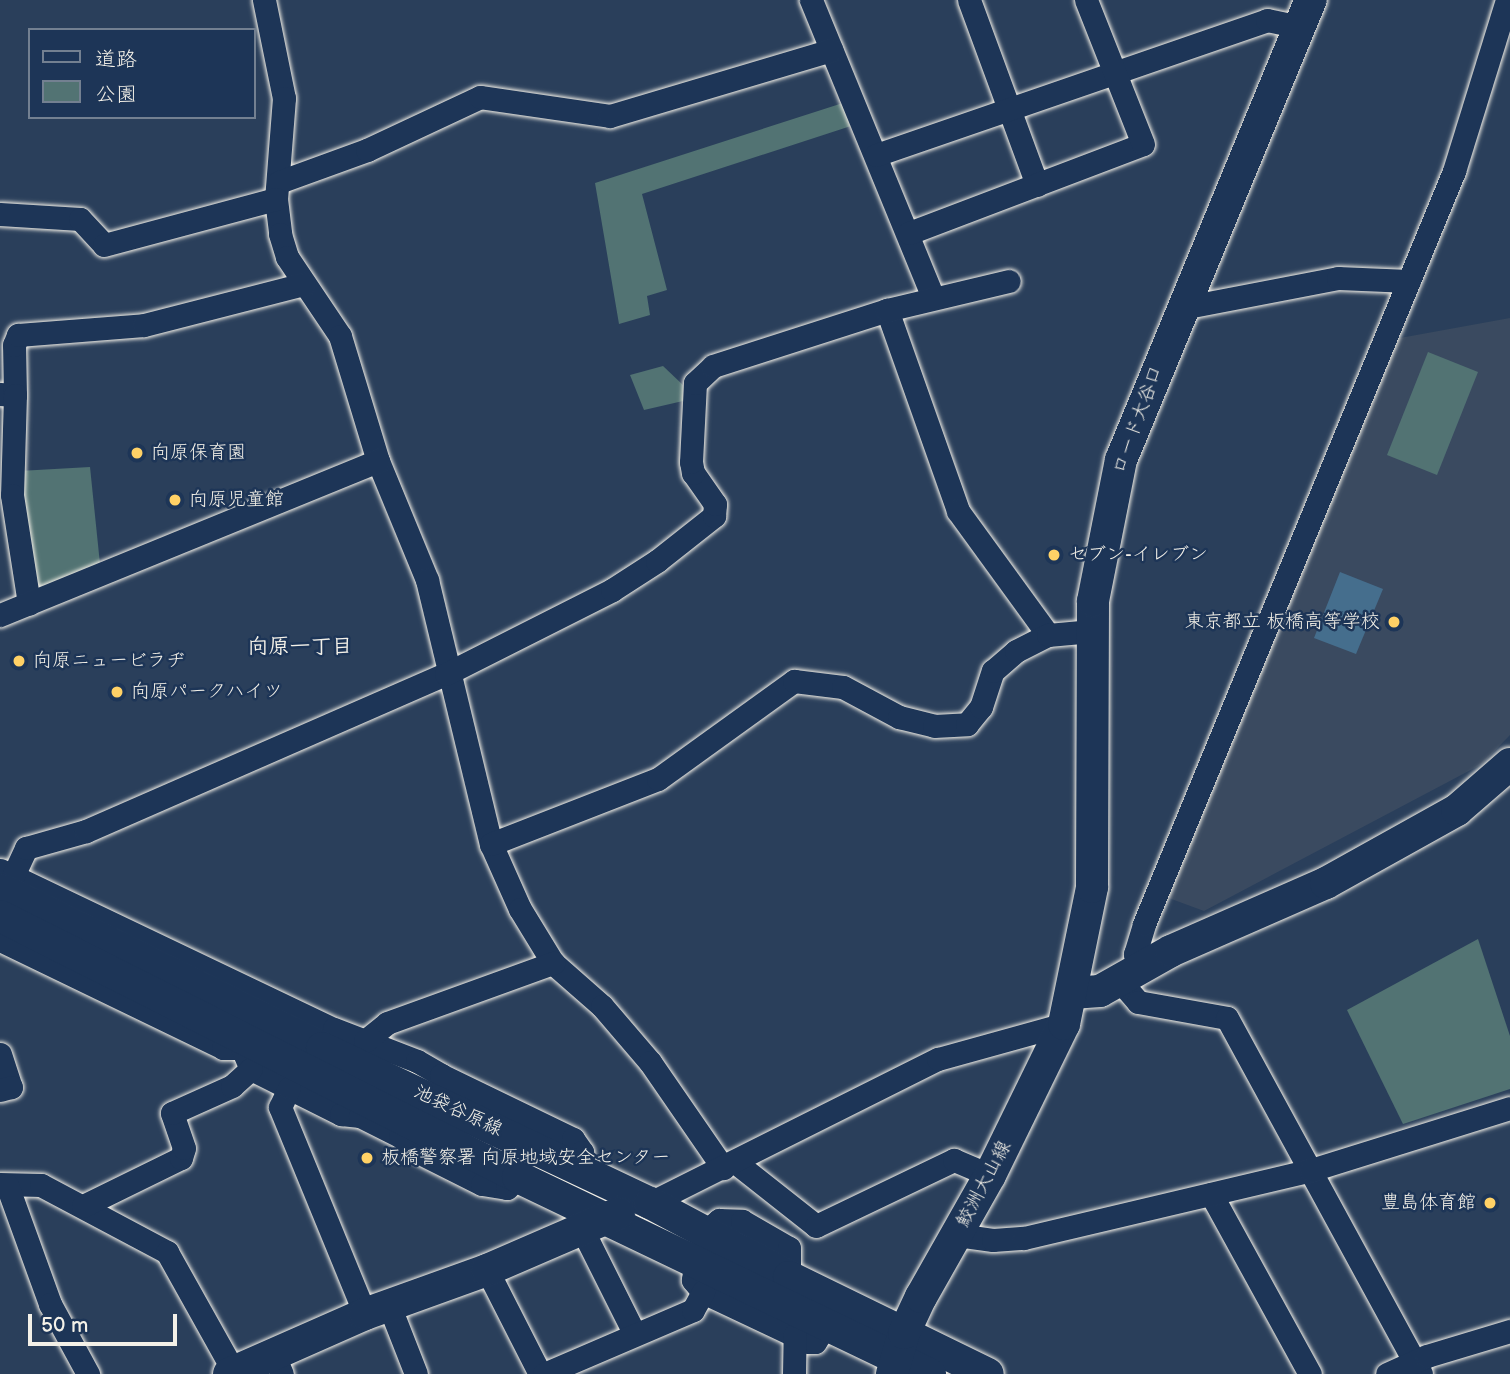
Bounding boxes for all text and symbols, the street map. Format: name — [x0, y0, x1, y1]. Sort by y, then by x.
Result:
legend — [28, 28, 256, 119]
text: 道路 — [95, 47, 137, 72]
text: 公園 — [95, 82, 137, 107]
street label: ロード大谷口 — [1108, 363, 1168, 477]
place label: 向原保育園 — [151, 442, 246, 464]
marker: 向原保育園 — [129, 445, 145, 461]
place label: 向原児童館 — [189, 489, 284, 511]
marker: 向原児童館 — [167, 492, 183, 508]
place label: セブン-イレブン — [1068, 544, 1208, 566]
marker: セブン-イレブン — [1046, 547, 1062, 563]
place label: 東京都立 板橋高等学校 — [1185, 611, 1380, 633]
marker: 東京都立 板橋高等学校 — [1386, 614, 1402, 630]
district label: 向原一丁目 — [248, 634, 352, 660]
place label: 向原ニュービラヂ — [33, 650, 185, 672]
marker: 向原ニュービラヂ — [11, 653, 27, 669]
place label: 向原パークハイツ — [131, 681, 283, 703]
marker: 向原パークハイツ — [109, 684, 125, 700]
street label: 池袋谷原線 — [410, 1081, 506, 1141]
street label: 鮫洲大山線 — [952, 1137, 1016, 1231]
place label: 板橋警察署 向原地域安全センター — [381, 1147, 671, 1169]
marker: 板橋警察署 向原地域安全センター — [359, 1150, 375, 1166]
place label: 豊島体育館 — [1381, 1192, 1476, 1214]
marker: 豊島体育館 — [1482, 1195, 1498, 1211]
scale bar — [32, 1300, 180, 1344]
text: 50 m — [41, 1313, 88, 1338]

